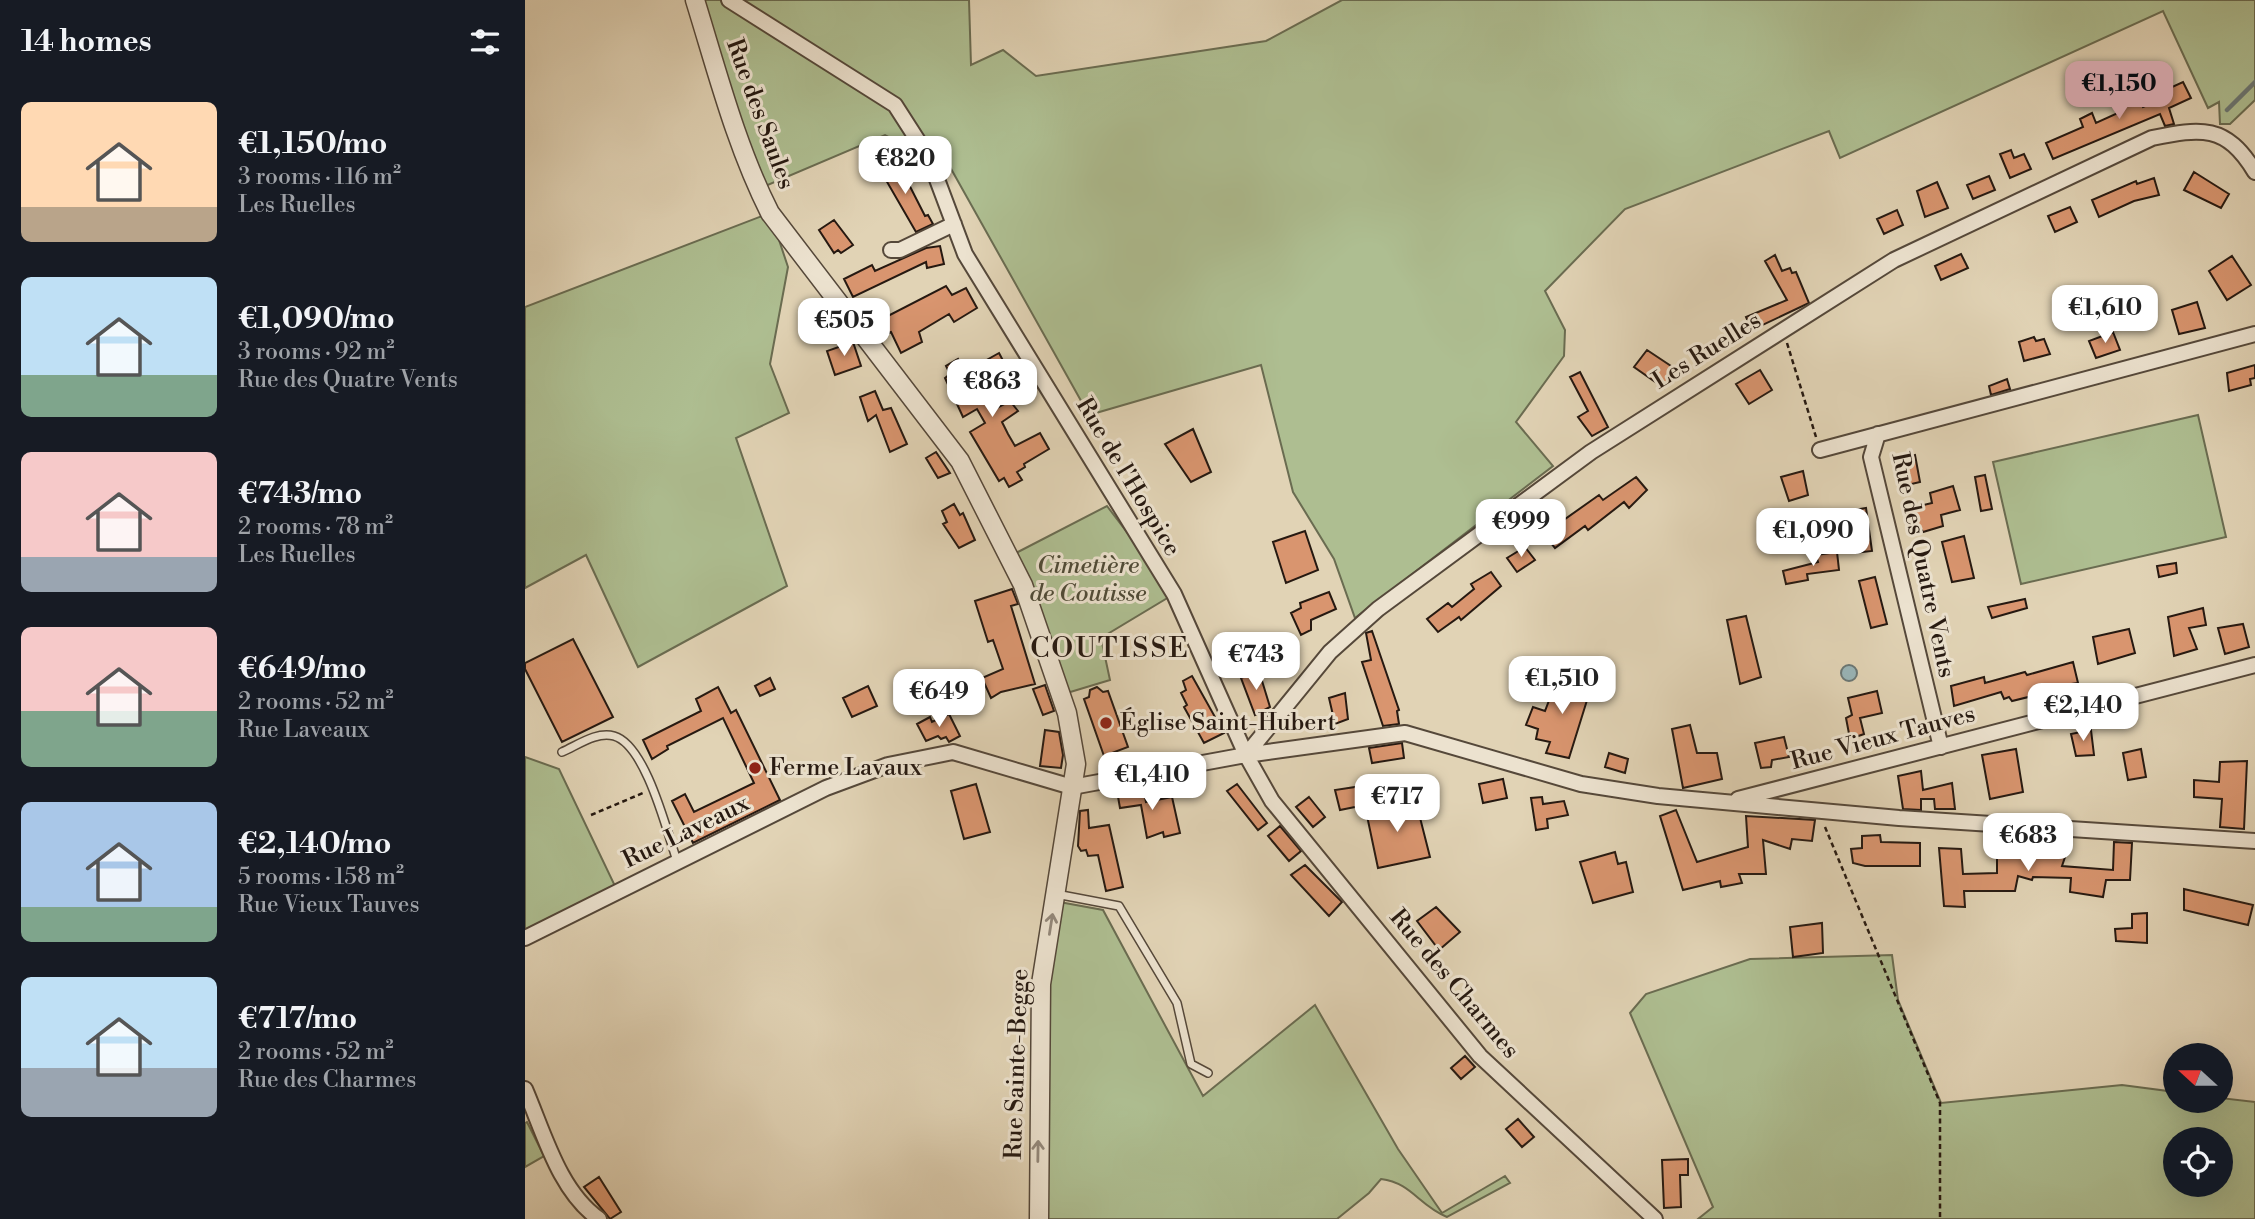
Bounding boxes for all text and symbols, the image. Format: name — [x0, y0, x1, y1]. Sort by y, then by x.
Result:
text: 14 homes — [21, 23, 152, 61]
icon: filters — [466, 23, 504, 61]
street label: Rue des Saules — [719, 35, 801, 193]
pin: €1,150 — [2062, 61, 2176, 121]
text: €1,150 — [2081, 70, 2157, 98]
text: €1,150/mo — [238, 125, 387, 163]
icon: home — [77, 130, 161, 214]
pin: €820 — [864, 136, 946, 196]
text: €820 — [875, 145, 935, 173]
text: 3 rooms · 116 m² — [238, 163, 401, 191]
text: Les Ruelles — [238, 191, 356, 219]
pin: €1,610 — [2048, 286, 2162, 345]
text: €1,610 — [2068, 294, 2142, 322]
pin: €505 — [803, 298, 885, 358]
text: €1,090/mo — [238, 300, 395, 338]
icon: home — [77, 305, 161, 389]
street label: Les Ruelles — [1647, 306, 1767, 396]
text: €505 — [814, 307, 874, 335]
text: 3 rooms · 92 m² — [238, 338, 394, 366]
pin: €863 — [951, 360, 1033, 419]
text: Rue des Quatre Vents — [238, 366, 458, 394]
text: €863 — [963, 368, 1021, 396]
street label: Rue de l'Hospice — [1069, 392, 1187, 562]
street label: Rue des Quatre Vents — [1884, 450, 1962, 680]
text: €743/mo — [238, 475, 362, 513]
icon: home — [77, 480, 161, 564]
pin: €999 — [1480, 500, 1562, 559]
text: €999 — [1492, 508, 1550, 536]
pin: €1,090 — [1756, 508, 1870, 568]
text: 2 rooms · 78 m² — [238, 513, 393, 541]
text: €1,090 — [1772, 517, 1854, 545]
text: Les Ruelles — [238, 541, 356, 569]
park label: Cimetière de Coutisse — [1029, 551, 1147, 609]
district label: COUTISSE — [1030, 631, 1190, 666]
pin: €743 — [1215, 632, 1297, 692]
text: €743 — [1228, 641, 1284, 669]
text: €649/mo — [238, 650, 367, 688]
icon: home — [77, 655, 161, 739]
pin: €1,510 — [1505, 656, 1619, 716]
text: €1,510 — [1525, 665, 1599, 693]
pin: €649 — [898, 670, 980, 729]
text: €649 — [909, 678, 969, 706]
pin: €2,140 — [2026, 684, 2140, 743]
text: 2 rooms · 52 m² — [238, 688, 394, 716]
text: €2,140 — [2044, 692, 2122, 720]
street label: Rue Vieux Tauves — [1788, 699, 1978, 777]
place label: Église Saint-Hubert — [1120, 707, 1336, 738]
marker: Église Saint-Hubert — [1098, 715, 1114, 731]
text: Rue Laveaux — [238, 716, 369, 744]
pin: €1,410 — [1095, 752, 1209, 812]
place label: Ferme Lavaux — [769, 753, 923, 783]
marker: Ferme Lavaux — [747, 760, 763, 776]
text: €1,410 — [1114, 761, 1190, 789]
pin: €717 — [1356, 774, 1438, 834]
text: €717 — [1371, 783, 1423, 811]
street label: Rue Laveaux — [618, 788, 755, 875]
pin: €683 — [1987, 814, 2069, 873]
text: €683 — [1999, 822, 2057, 850]
text: €2,140/mo — [238, 825, 392, 863]
icon: home — [77, 830, 161, 914]
text: 5 rooms · 158 m² — [238, 863, 404, 891]
text: Rue Vieux Tauves — [238, 891, 420, 919]
street label: Rue des Charmes — [1383, 903, 1525, 1065]
one-way arrow — [1045, 913, 1058, 936]
street label: Rue Sainte-Begge — [999, 968, 1035, 1160]
text: €717/mo — [238, 1000, 357, 1038]
icon: home — [77, 1005, 161, 1089]
text: 2 rooms · 52 m² — [238, 1038, 394, 1066]
north arrow — [2163, 1043, 2233, 1113]
map controls — [2163, 1043, 2233, 1197]
text: Rue des Charmes — [238, 1066, 416, 1094]
button: locate — [2163, 1127, 2233, 1197]
one-way arrow — [1032, 1140, 1045, 1163]

